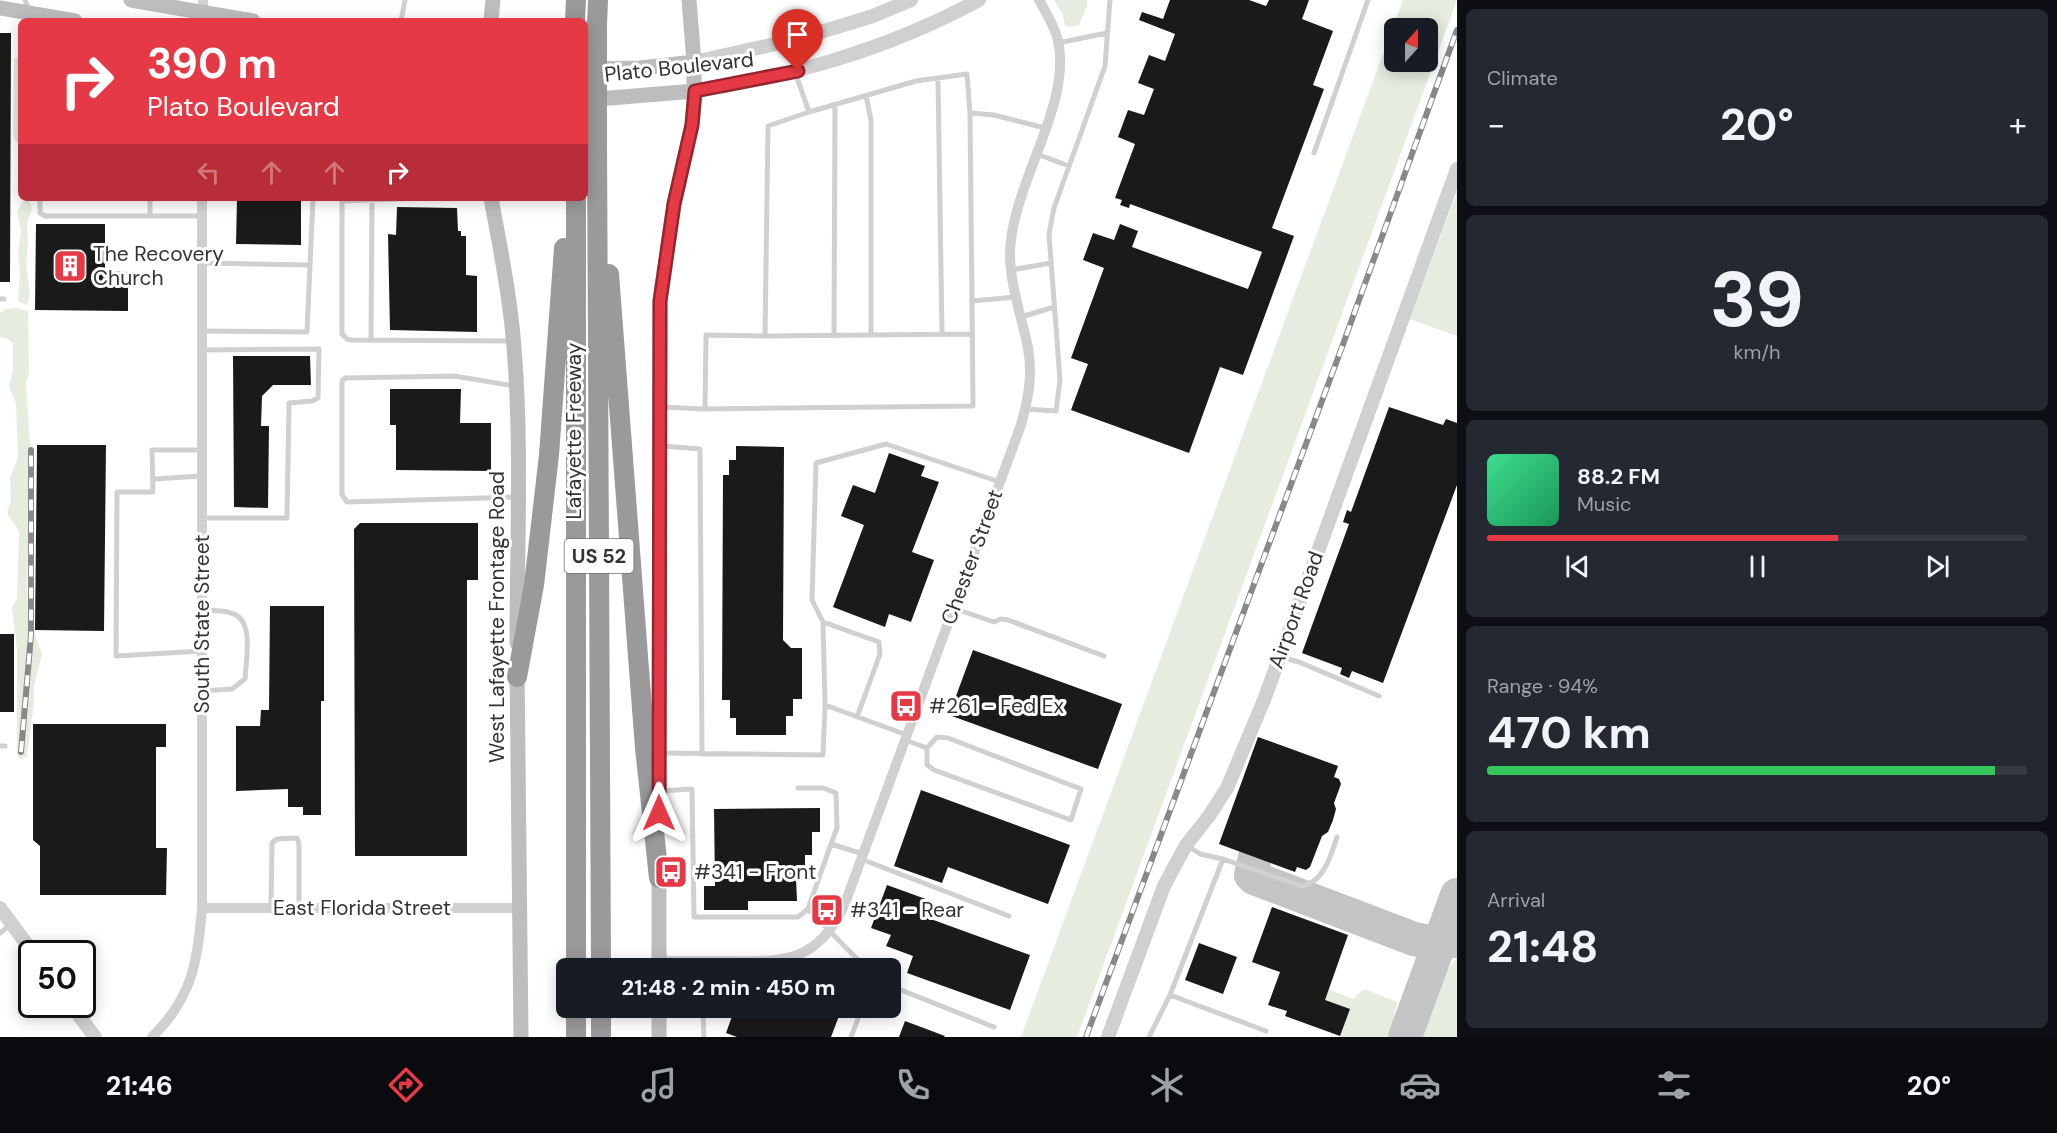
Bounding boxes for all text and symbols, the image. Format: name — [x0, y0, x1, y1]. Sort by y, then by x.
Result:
pin — [772, 9, 823, 71]
icon: arrive — [781, 18, 814, 51]
north arrow — [1384, 18, 1438, 72]
map controls — [1384, 18, 1438, 72]
text: 390 m — [147, 36, 277, 91]
icon: right — [48, 42, 126, 120]
street label: Plato Boulevard — [603, 45, 755, 89]
text: Climate — [1487, 65, 1558, 91]
text: Plato Boulevard — [147, 89, 340, 124]
text: 20° — [1720, 95, 1794, 154]
text: − — [1487, 103, 1505, 146]
text: + — [2009, 103, 2027, 146]
icon: left — [192, 156, 225, 189]
icon: ahead — [255, 156, 288, 189]
icon: ahead — [318, 156, 351, 189]
icon: right — [381, 156, 414, 189]
place label: The Recovery Church — [93, 240, 224, 292]
building icon: The Recovery Church — [52, 248, 88, 284]
text: 39 — [1710, 249, 1804, 350]
text: km/h — [1733, 339, 1781, 365]
street label: Lafayette Freeway — [560, 342, 588, 519]
text: 88.2 FM — [1577, 462, 1660, 491]
street label: West Lafayette Frontage Road — [483, 471, 511, 763]
street label: Chester Street — [935, 486, 1009, 628]
text: Music — [1577, 491, 1632, 517]
street label: South State Street — [188, 534, 216, 714]
road number: US 52 — [564, 539, 634, 573]
street label: Airport Road — [1262, 547, 1330, 673]
icon: previous — [1561, 550, 1594, 583]
icon: pause — [1741, 550, 1774, 583]
icon: next — [1921, 550, 1954, 583]
text: Range · 94% — [1487, 673, 1598, 699]
bus stop icon: #261 - Fed Ex — [888, 688, 924, 724]
place label: #261 - Fed Ex — [929, 692, 1064, 720]
text: 470 km — [1487, 703, 1651, 762]
position arrow — [627, 781, 691, 845]
bus stop icon: #341 - Front — [653, 854, 689, 890]
place label: #341 - Front — [694, 858, 816, 886]
text: Arrival — [1487, 887, 1545, 913]
bus stop icon: #341 - Rear — [809, 892, 845, 928]
street label: East Florida Street — [273, 894, 451, 922]
place label: #341 - Rear — [850, 896, 964, 924]
text: 21:48 — [1487, 917, 1599, 976]
speed limit sign: 50 — [18, 940, 96, 1018]
text: 21:48 · 2 min · 450 m — [622, 973, 835, 1002]
icon: directions — [385, 1064, 427, 1106]
icon: music — [638, 1064, 680, 1106]
icon: phone — [892, 1064, 934, 1106]
icon: climate — [1146, 1064, 1188, 1106]
icon: car — [1399, 1064, 1441, 1106]
icon: filters — [1653, 1064, 1695, 1106]
text: 21:46 — [106, 1068, 173, 1103]
text: 20° — [1907, 1068, 1951, 1103]

